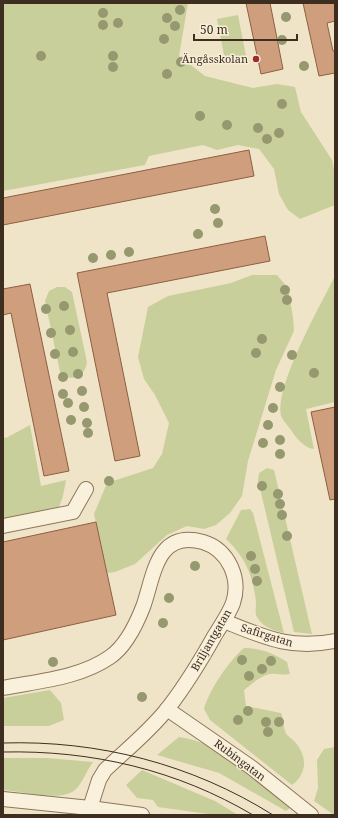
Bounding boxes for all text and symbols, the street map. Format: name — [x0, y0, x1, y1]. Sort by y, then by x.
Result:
scale bar — [194, 16, 297, 42]
text: 50 m — [200, 21, 228, 38]
place label: Ängåsskolan — [182, 51, 248, 66]
marker: Ängåsskolan — [251, 54, 261, 64]
street label: Briljantgatan — [187, 606, 234, 673]
street label: Safirgatan — [239, 619, 295, 650]
street label: Rubingatan — [211, 735, 269, 784]

